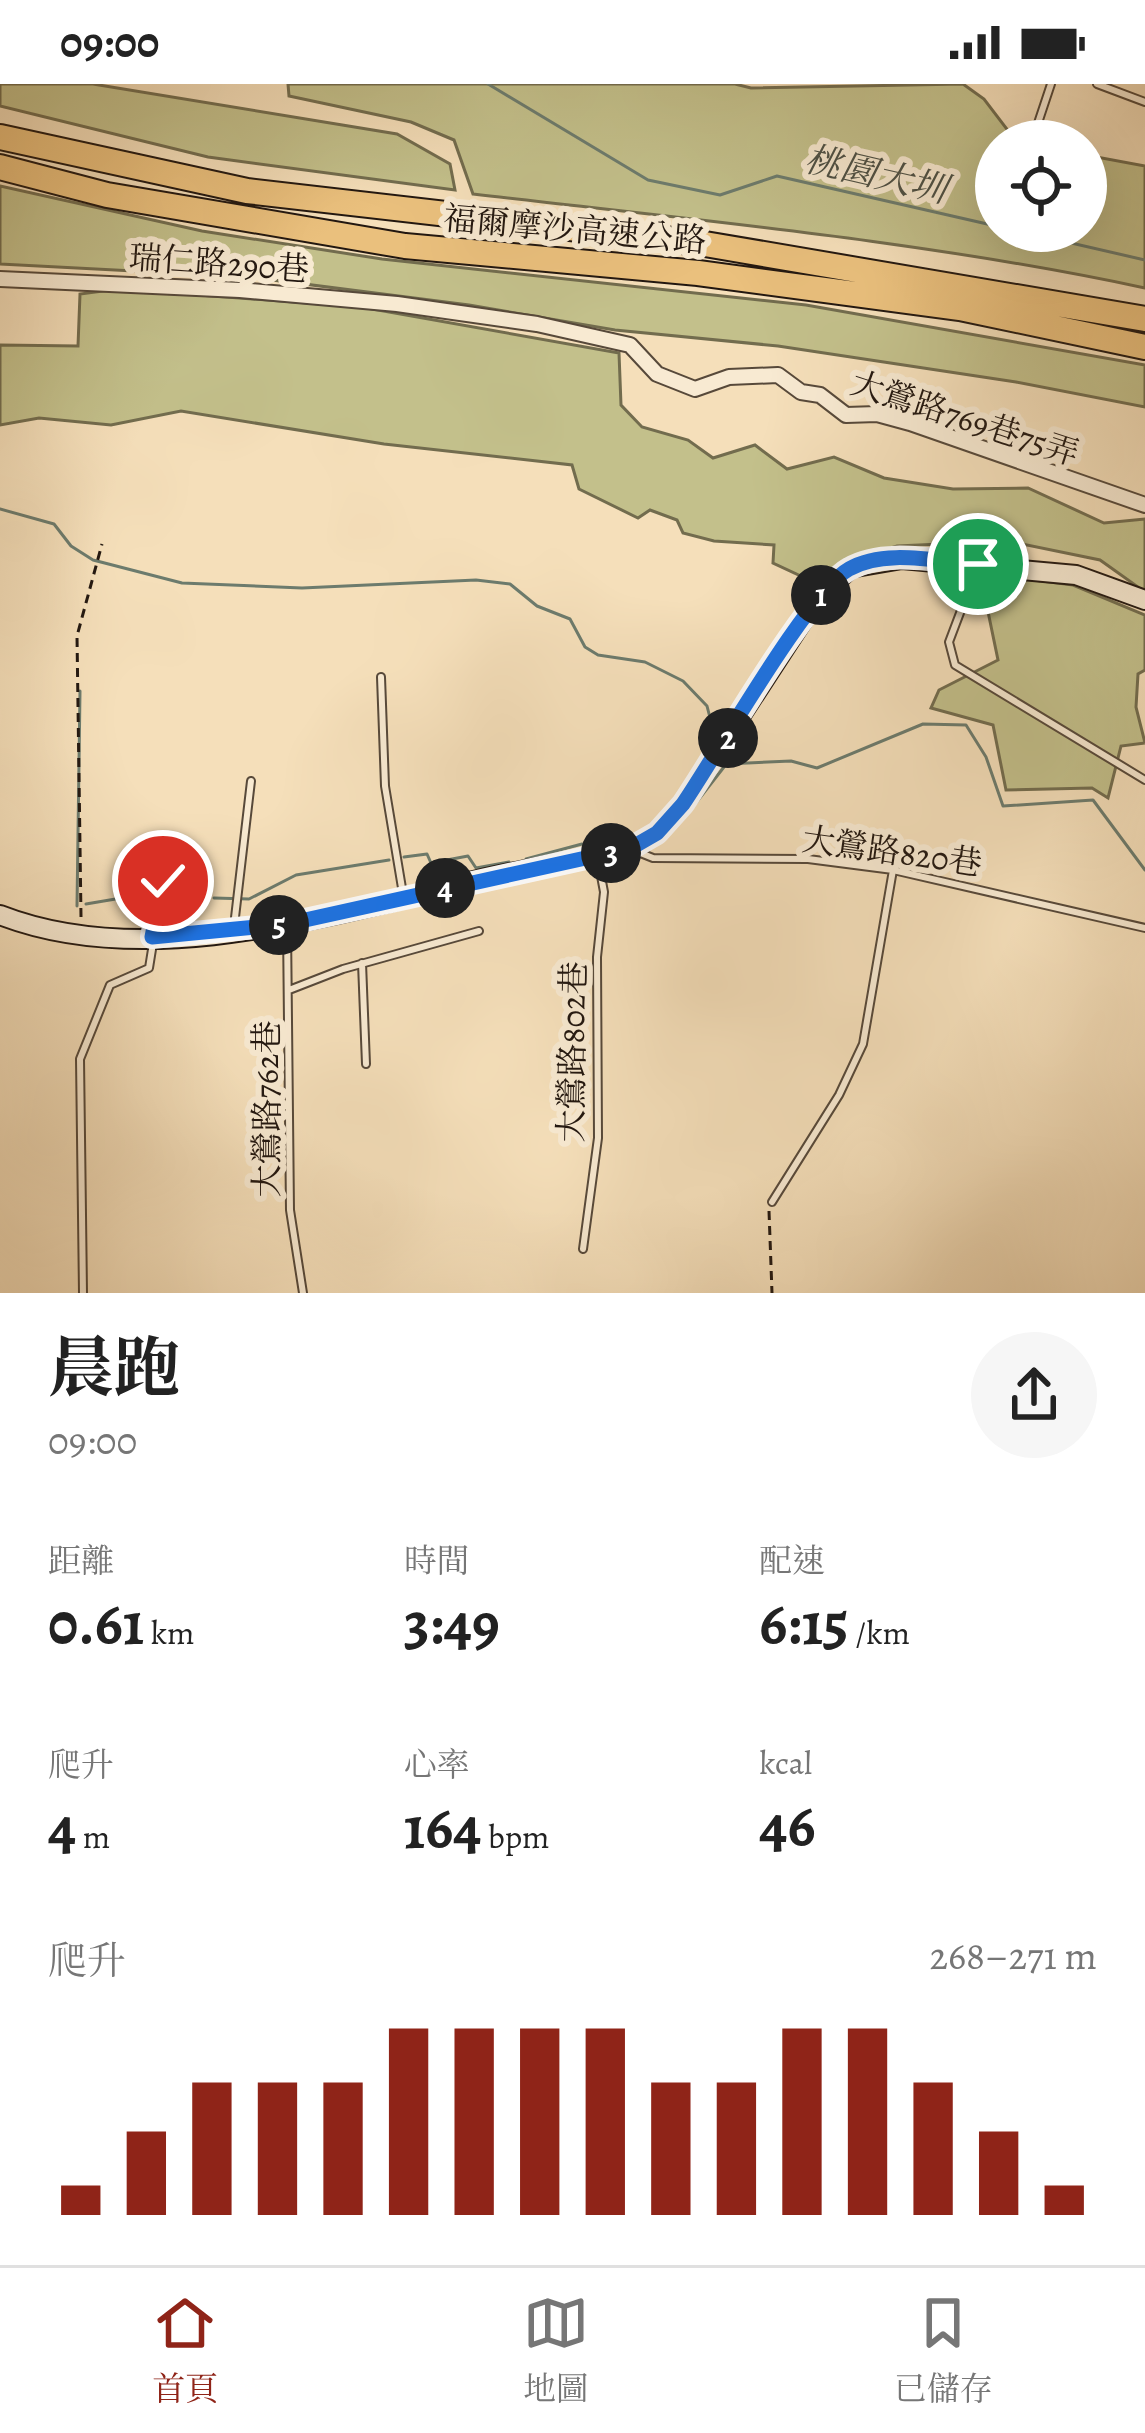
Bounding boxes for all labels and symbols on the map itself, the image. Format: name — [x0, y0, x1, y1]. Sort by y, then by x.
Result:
water label: 桃園大圳 — [800, 134, 957, 215]
street label: 福爾摩沙高速公路 — [442, 195, 708, 263]
street label: 瑞仁路290巷 — [128, 234, 310, 292]
street label: 大鶯路769巷75弄 — [845, 360, 1085, 476]
pin — [927, 513, 1029, 615]
pin: 1 — [791, 565, 851, 625]
pin: 2 — [698, 708, 758, 768]
street label: 大鶯路820巷 — [799, 816, 985, 886]
pin: 3 — [581, 823, 641, 883]
pin — [112, 830, 214, 932]
pin: 4 — [415, 858, 475, 918]
pin: 5 — [249, 895, 309, 955]
street label: 大鶯路802巷 — [548, 961, 596, 1143]
street label: 大鶯路762巷 — [244, 1021, 289, 1197]

